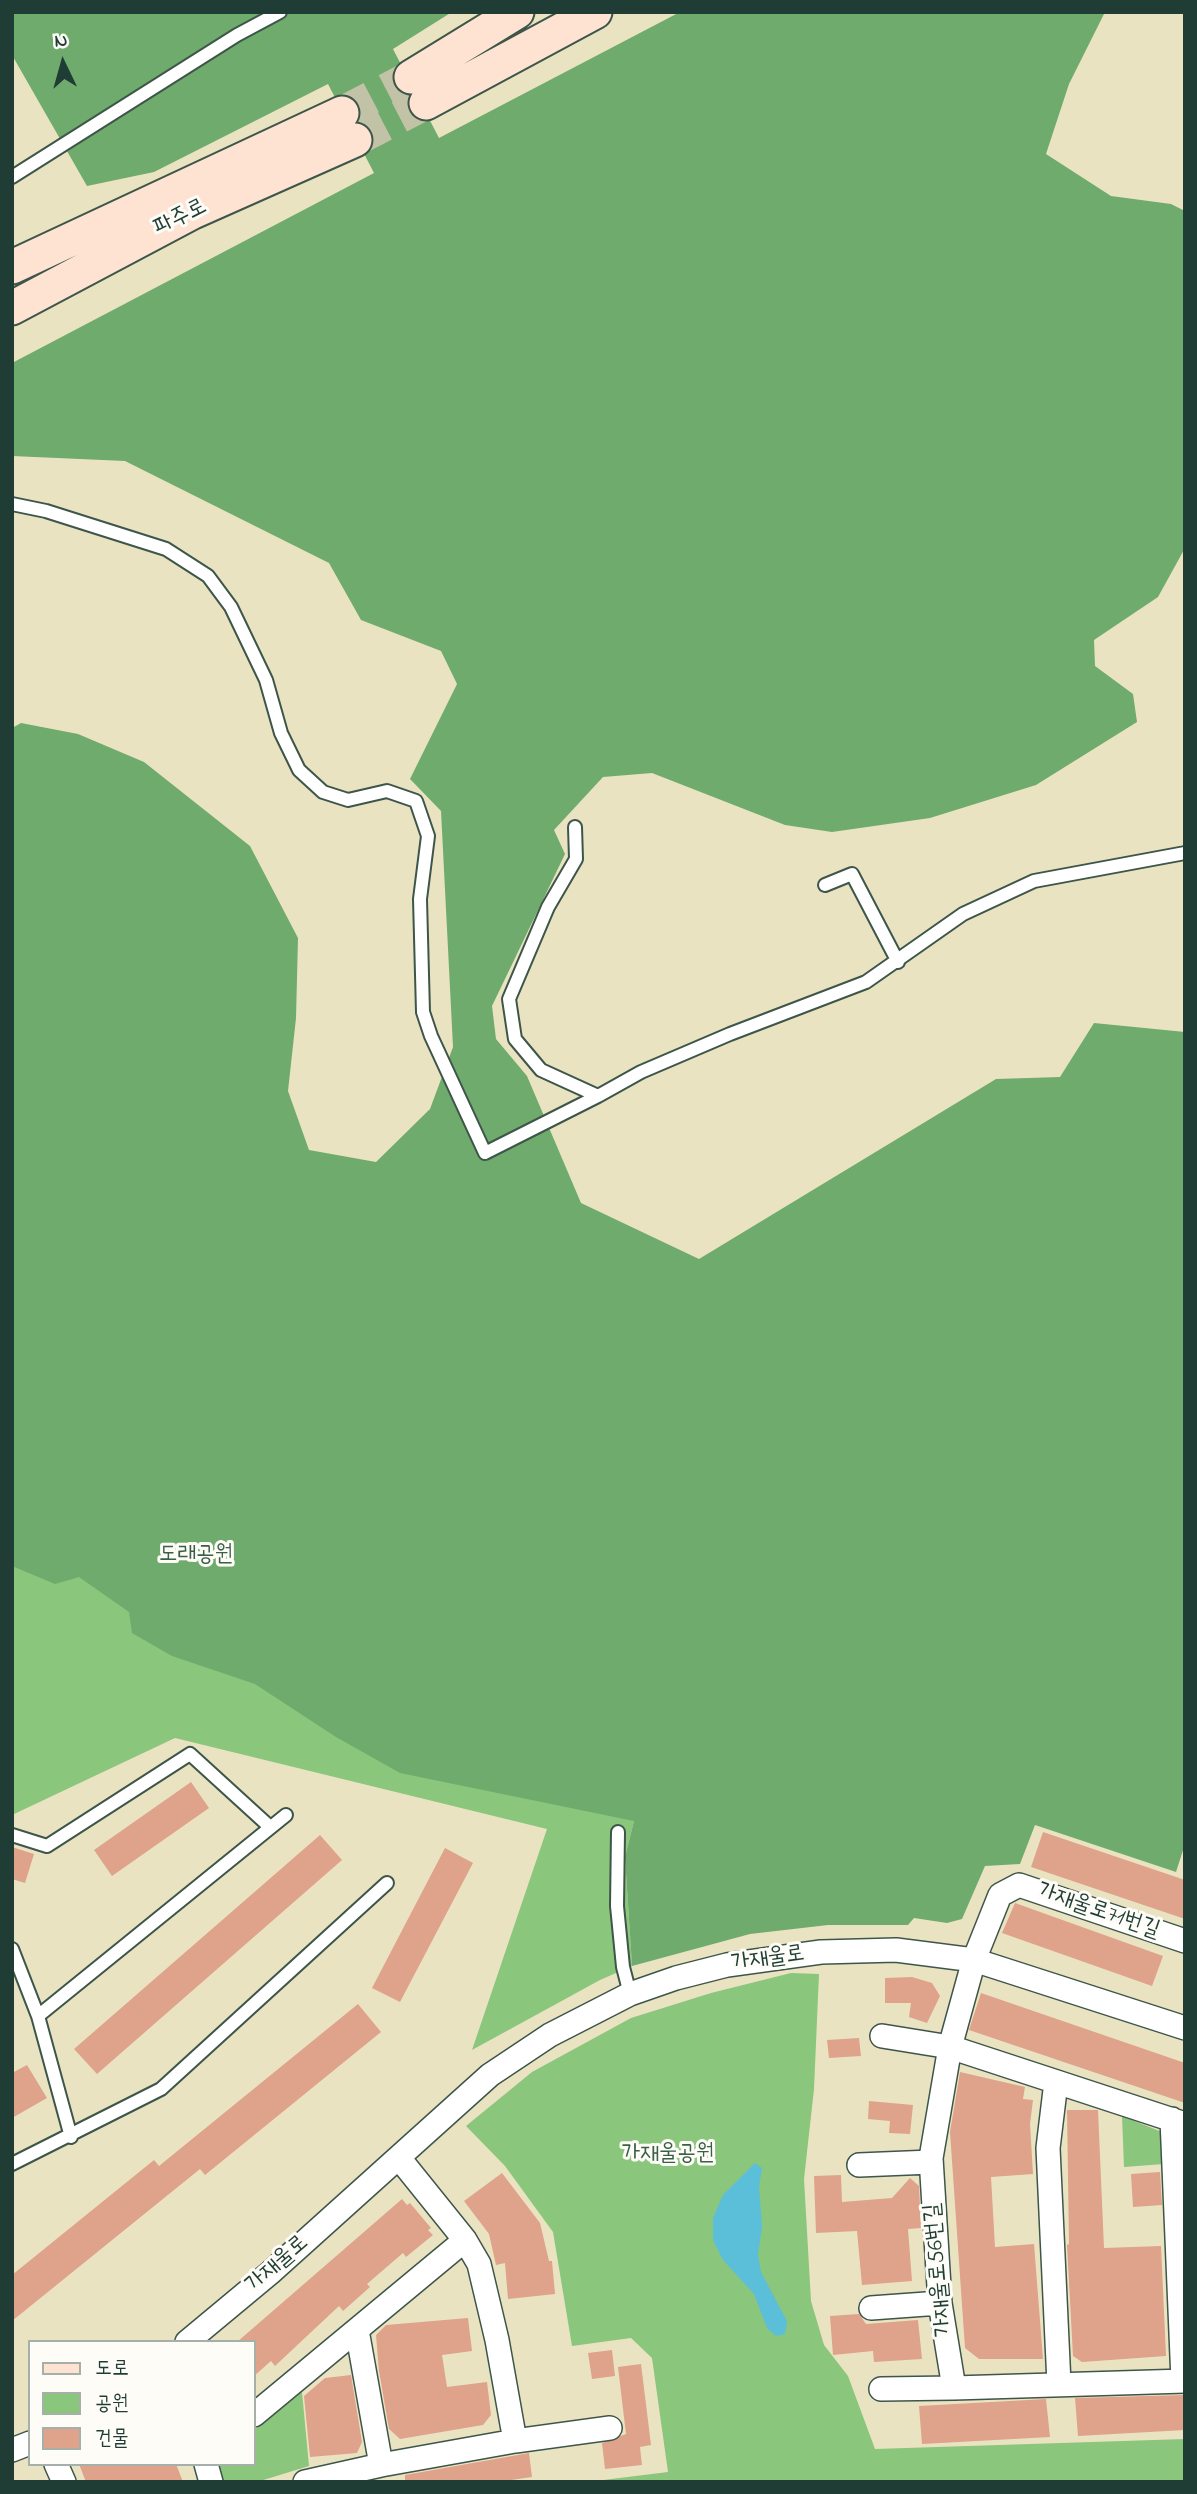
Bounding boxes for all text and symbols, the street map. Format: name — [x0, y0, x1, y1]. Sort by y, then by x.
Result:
north arrow — [28, 28, 98, 98]
text: N — [54, 28, 69, 56]
street label: 파주로 — [150, 194, 212, 244]
park label: 도래공원 — [159, 1542, 233, 1570]
street label: 가재울로71번길 — [1033, 1878, 1163, 1946]
street label: 가재울로 — [729, 1941, 807, 1979]
park label: 가재울공원 — [622, 2141, 714, 2169]
street label: 가재울로56번길 — [920, 2202, 960, 2338]
street label: 가재울로 — [241, 2230, 315, 2300]
legend — [28, 2340, 256, 2466]
text: 도로 — [95, 2354, 129, 2384]
text: 공원 — [95, 2389, 129, 2419]
text: 건물 — [95, 2424, 129, 2454]

